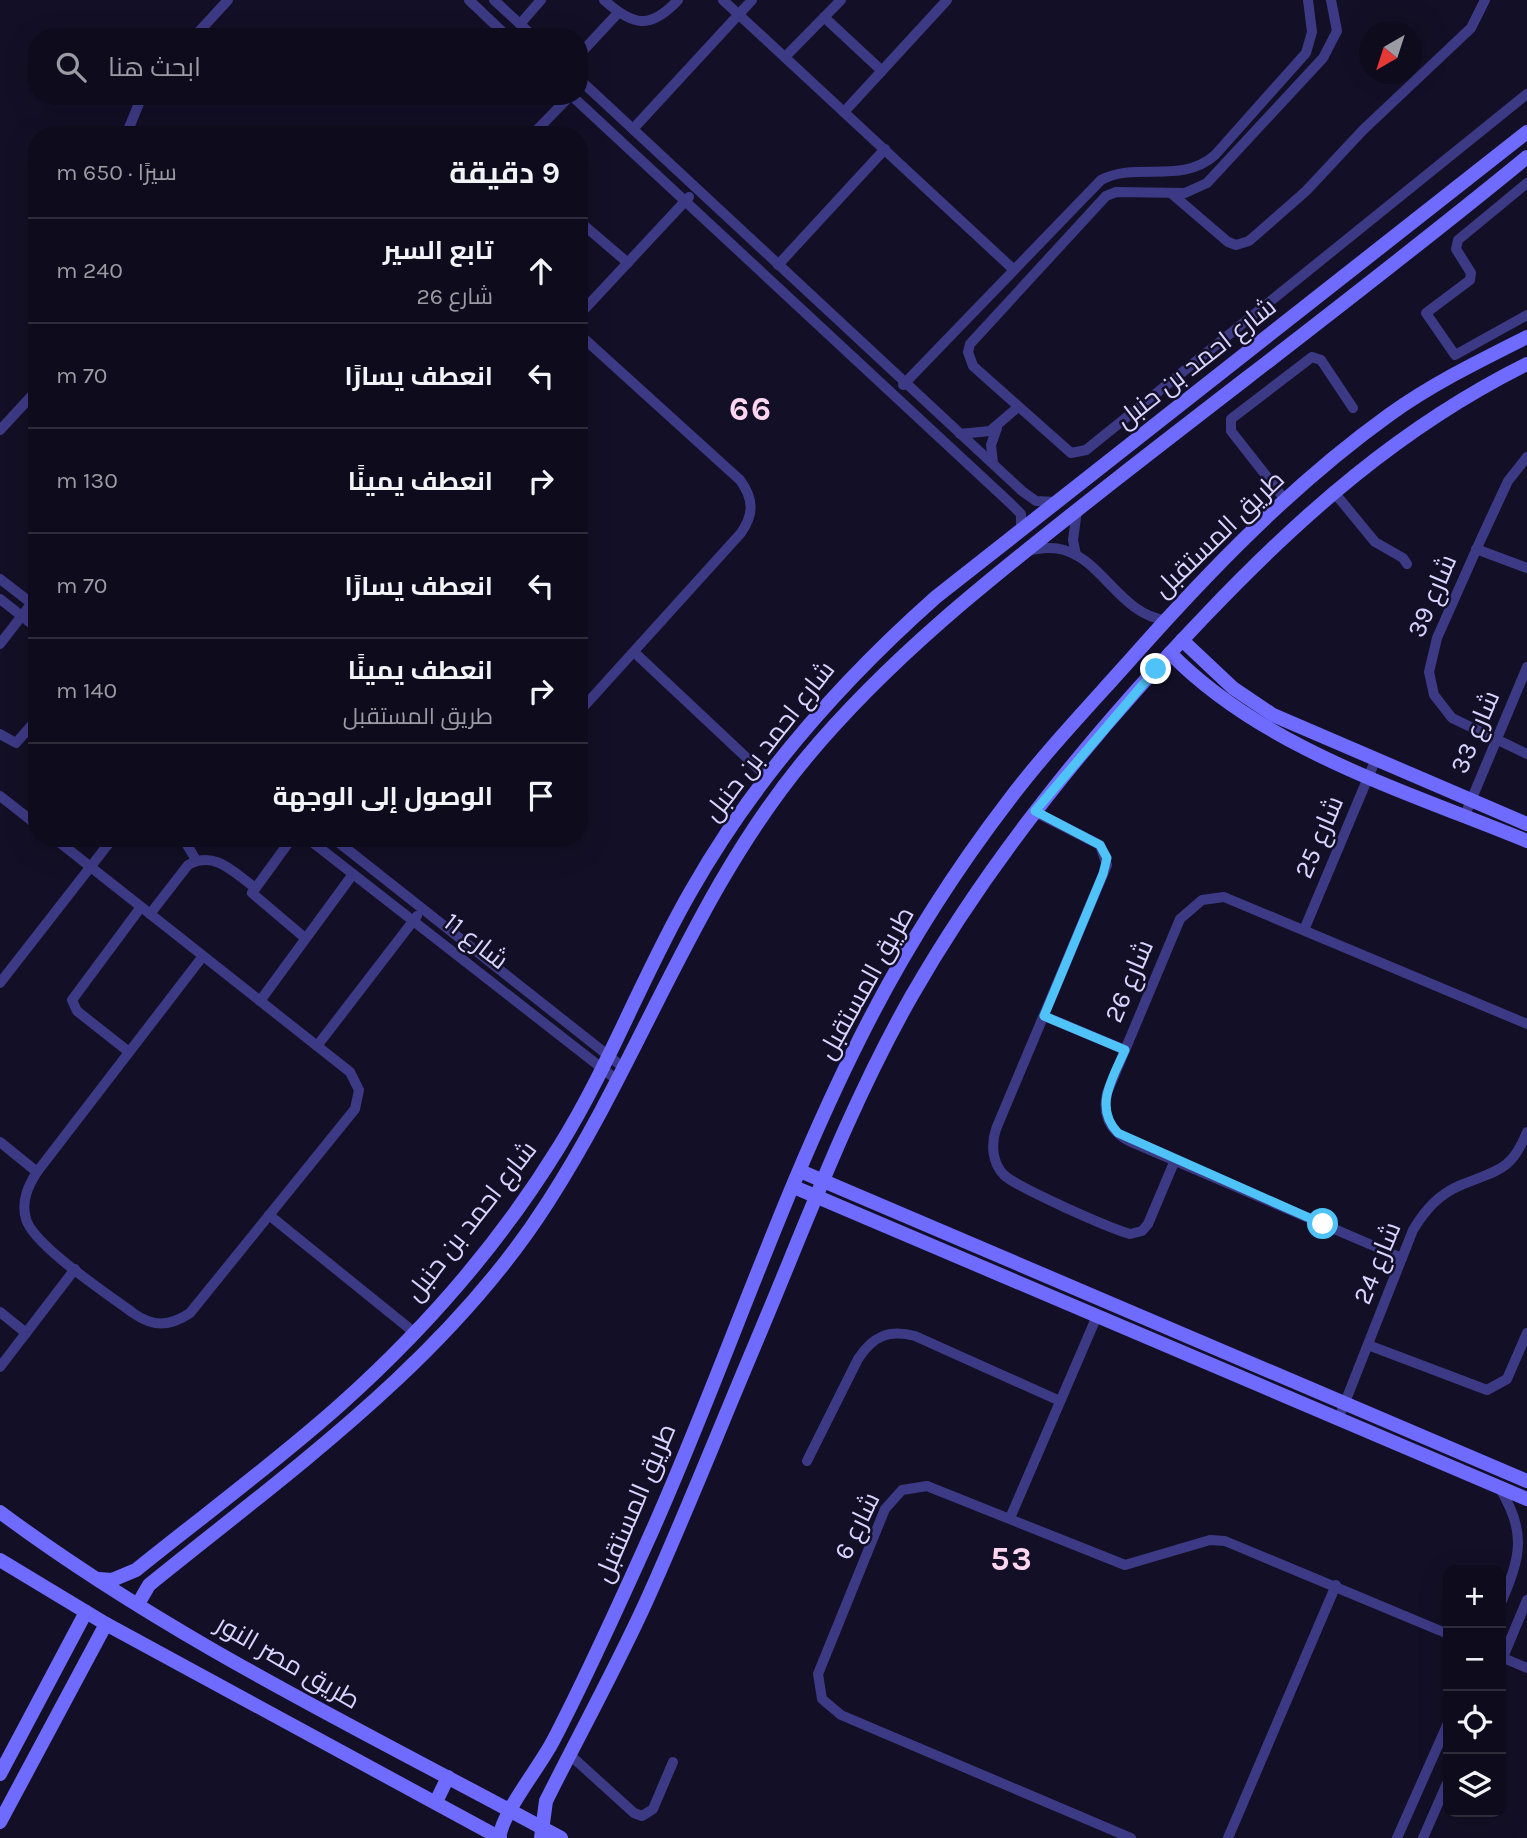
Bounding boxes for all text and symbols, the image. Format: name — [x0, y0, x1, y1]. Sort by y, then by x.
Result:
north arrow — [1359, 21, 1422, 84]
search box — [28, 28, 588, 105]
icon: search — [52, 48, 90, 86]
text: ابحث هنا — [108, 52, 201, 83]
text: 9 دقيقة — [449, 155, 560, 191]
text: سيرًا · 650 m — [56, 159, 177, 186]
text: تابع السير — [383, 235, 493, 266]
icon: ahead — [522, 252, 560, 290]
text: 240 m — [56, 257, 123, 284]
text: شارع 26 — [416, 283, 493, 310]
street label: شارع احمد بن حنبل — [1110, 291, 1283, 436]
icon: left — [522, 357, 560, 395]
text: انعطف يسارًا — [345, 361, 493, 392]
text: 70 m — [56, 362, 107, 389]
district label: 66 — [729, 390, 773, 428]
icon: right — [522, 462, 560, 500]
street label: طريق المستقبل — [1147, 464, 1291, 604]
text: انعطف يمينًا — [348, 466, 493, 497]
text: 130 m — [56, 467, 118, 494]
street label: شارع 39 — [1401, 550, 1464, 642]
icon: left — [522, 567, 560, 605]
text: انعطف يسارًا — [345, 571, 493, 602]
text: 70 m — [56, 572, 107, 599]
route end — [1140, 653, 1171, 684]
text: انعطف يمينًا — [348, 655, 493, 686]
street label: شارع احمد بن حنبل — [697, 655, 842, 828]
icon: right — [522, 672, 560, 710]
text: 140 m — [56, 677, 117, 704]
street label: شارع 33 — [1444, 686, 1507, 779]
text: طريق المستقبل — [343, 703, 493, 730]
icon: arrive — [522, 777, 560, 815]
text: الوصول إلى الوجهة — [273, 781, 493, 812]
street label: شارع 25 — [1288, 791, 1351, 883]
street label: طريق المستقبل — [811, 901, 921, 1065]
street label: شارع 11 — [437, 906, 515, 977]
street label: شارع 26 — [1098, 935, 1161, 1027]
street label: شارع احمد بن حنبل — [399, 1135, 544, 1308]
route start — [1307, 1208, 1338, 1239]
street label: شارع 24 — [1346, 1217, 1408, 1309]
street label: طريق المستقبل — [588, 1419, 682, 1587]
street label: شارع 6 — [827, 1487, 887, 1565]
district label: 53 — [990, 1540, 1034, 1578]
map controls — [1443, 1565, 1506, 1817]
button: + — [1443, 1565, 1506, 1628]
street label: طريق مصر النور — [209, 1607, 366, 1716]
button: − — [1443, 1628, 1506, 1691]
button: locate — [1443, 1691, 1506, 1754]
button: layers — [1443, 1754, 1506, 1817]

